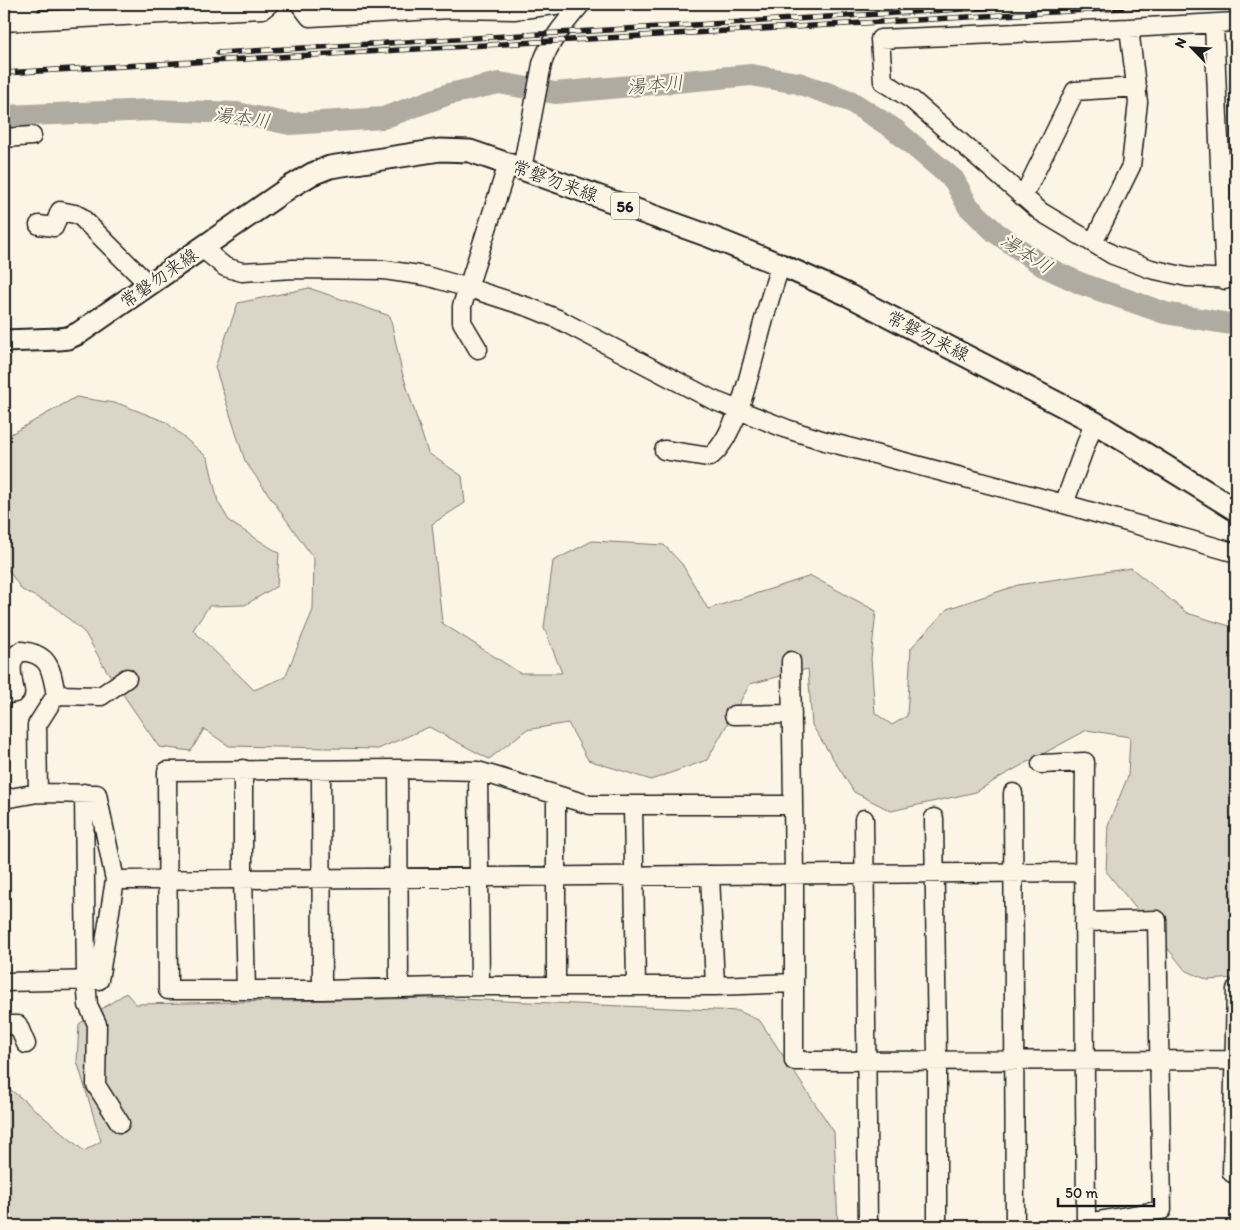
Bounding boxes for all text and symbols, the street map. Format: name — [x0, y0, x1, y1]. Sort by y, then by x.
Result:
north arrow — [1168, 22, 1218, 72]
text: N — [1171, 35, 1190, 51]
water label: 湯本川 — [626, 71, 684, 98]
water label: 湯本川 — [212, 102, 272, 133]
street label: 常磐勿来線 — [509, 155, 601, 207]
road number: 56 — [611, 192, 639, 220]
water label: 湯本川 — [997, 228, 1057, 279]
street label: 常磐勿来線 — [116, 243, 202, 313]
street label: 常磐勿来線 — [883, 306, 973, 366]
scale bar — [1058, 1175, 1154, 1207]
text: 50 m — [1065, 1184, 1098, 1202]

